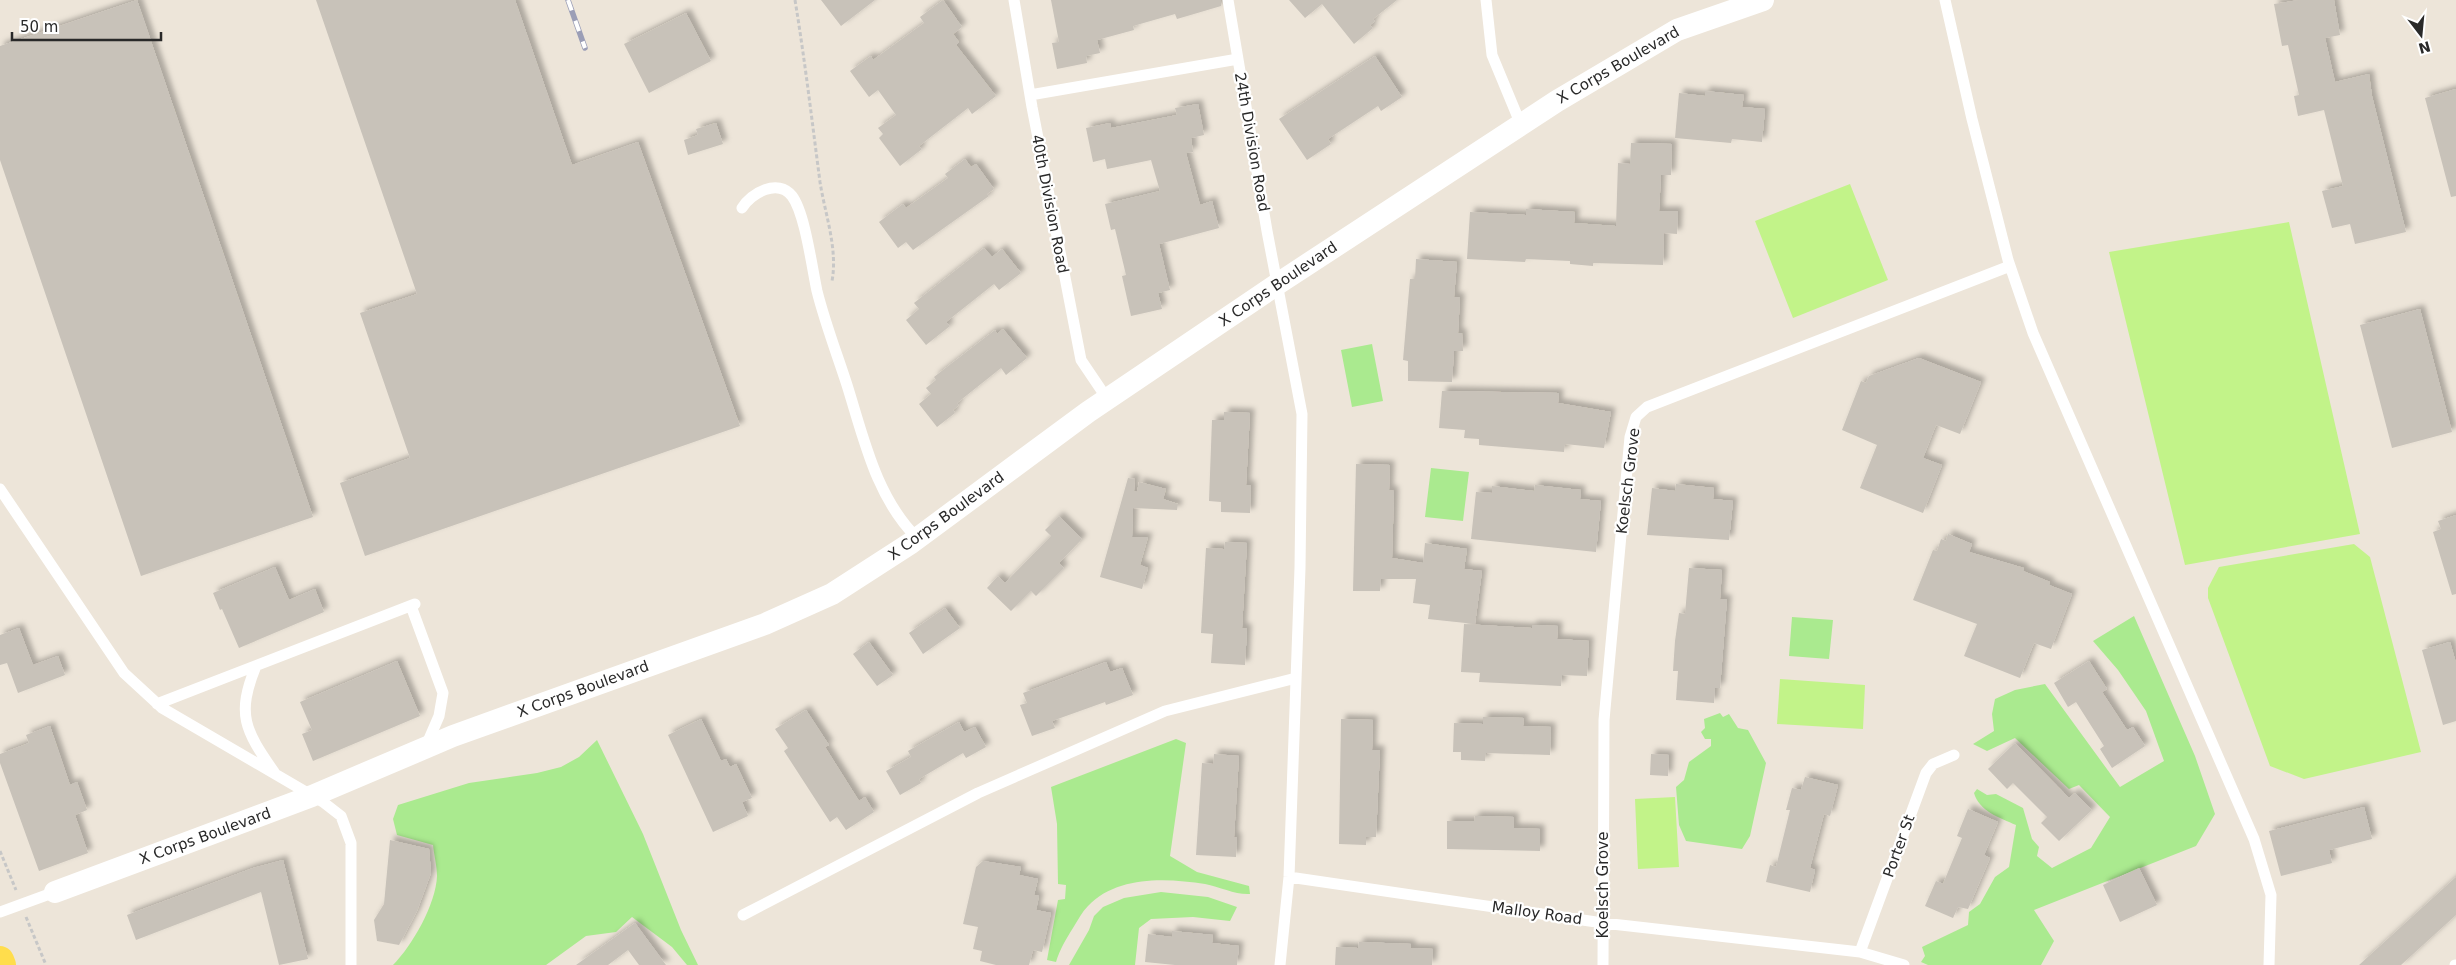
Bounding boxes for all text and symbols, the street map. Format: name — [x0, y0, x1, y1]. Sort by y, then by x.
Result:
scale bar — [12, 10, 161, 42]
north arrow — [2396, 10, 2446, 60]
text: 50 m — [20, 18, 58, 36]
street label: X Corps Boulevard — [1553, 22, 1683, 108]
text: N — [2417, 38, 2432, 57]
street label: 24th Division Road — [1231, 71, 1273, 213]
street label: 40th Division Road — [1028, 133, 1072, 275]
street label: X Corps Boulevard — [1215, 238, 1341, 330]
street label: Koelsch Grove — [1613, 427, 1643, 535]
street label: X Corps Boulevard — [885, 468, 1007, 564]
street label: X Corps Boulevard — [515, 657, 651, 721]
street label: X Corps Boulevard — [137, 804, 273, 868]
street label: Porter St — [1879, 812, 1919, 880]
street label: Koelsch Grove — [1594, 832, 1612, 938]
street label: Malloy Road — [1491, 898, 1583, 928]

